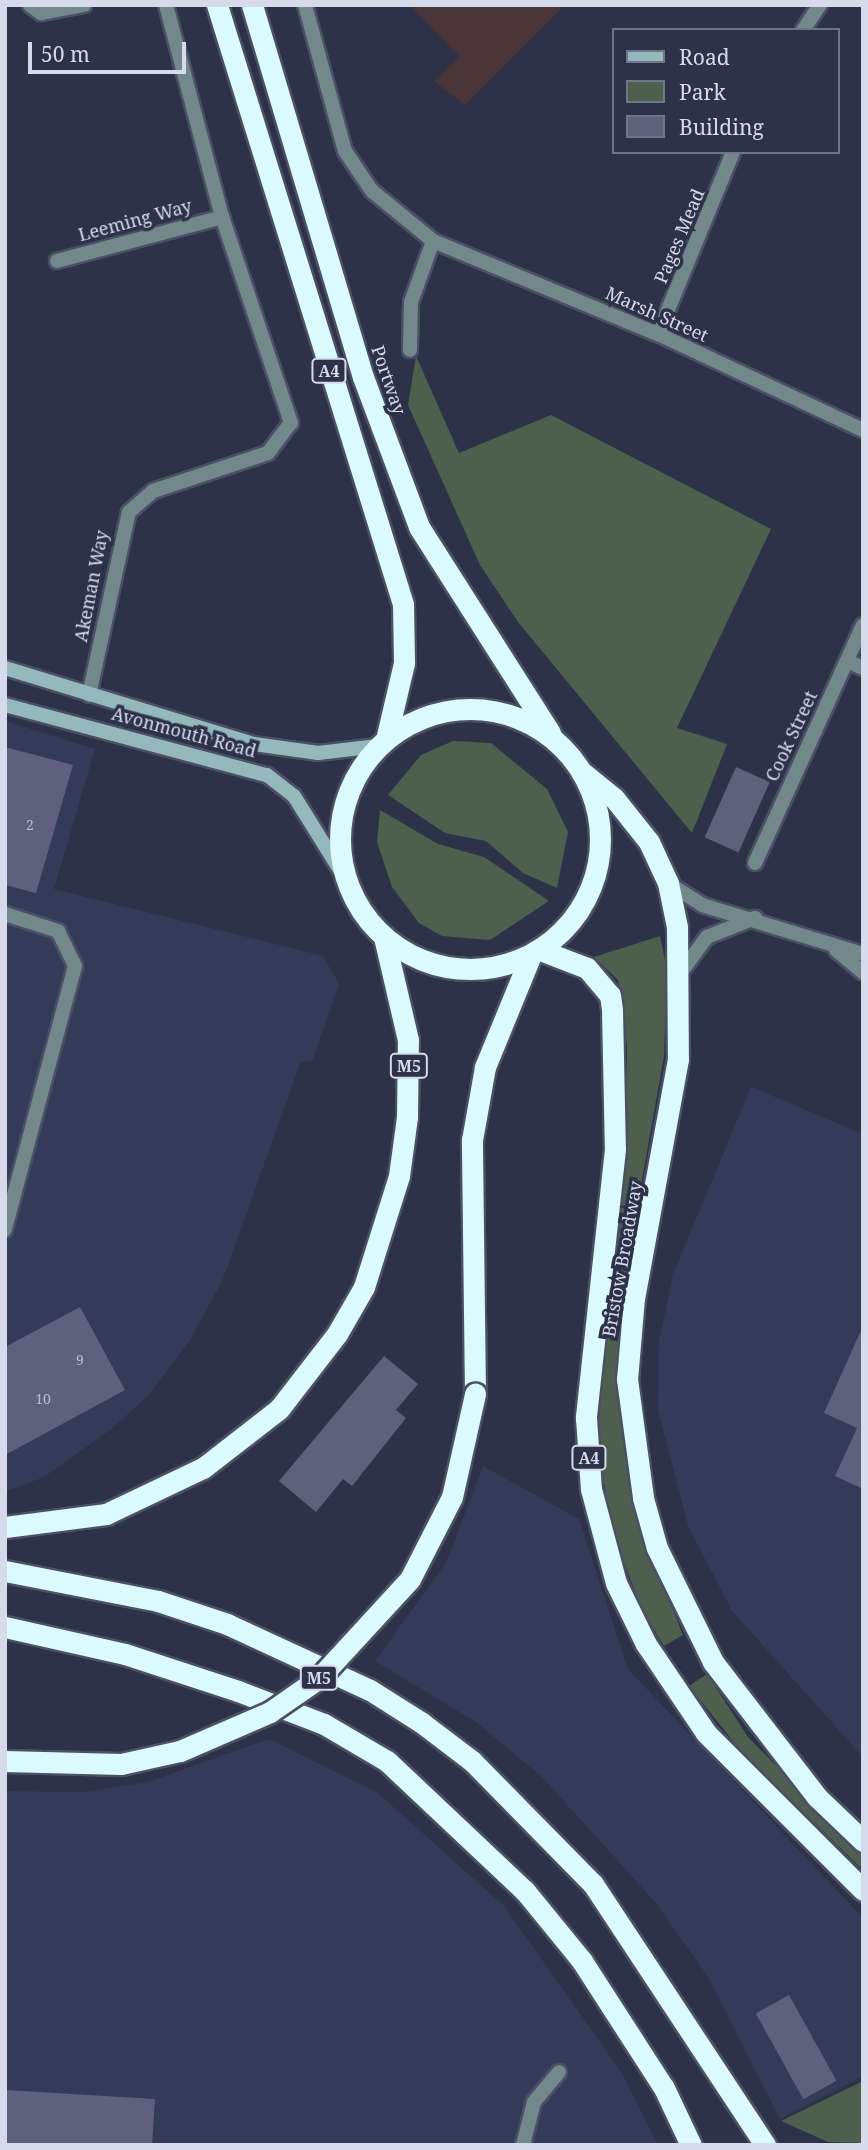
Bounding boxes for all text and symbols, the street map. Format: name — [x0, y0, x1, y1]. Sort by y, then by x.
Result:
scale bar — [32, 28, 189, 72]
legend — [612, 28, 840, 154]
text: 50 m — [41, 40, 90, 68]
text: Road — [679, 43, 730, 71]
text: Park — [679, 78, 726, 106]
text: Building — [679, 113, 764, 141]
street label: Pages Mead — [649, 185, 709, 287]
street label: Leeming Way — [76, 194, 194, 246]
street label: Marsh Street — [602, 282, 712, 346]
street label: Portway — [367, 343, 411, 417]
road number: A4 — [310, 358, 348, 384]
street label: Akeman Way — [70, 528, 112, 644]
street label: Cook Street — [761, 687, 821, 785]
street label: Avonmouth Road — [109, 702, 259, 762]
house number: 2 — [26, 817, 34, 833]
road number: M5 — [390, 1054, 428, 1078]
street label: Bristow Broadway — [598, 1179, 646, 1339]
house number: 9 — [76, 1352, 84, 1368]
house number: 10 — [35, 1391, 51, 1407]
road number: A4 — [570, 1446, 608, 1470]
road number: M5 — [300, 1666, 338, 1690]

